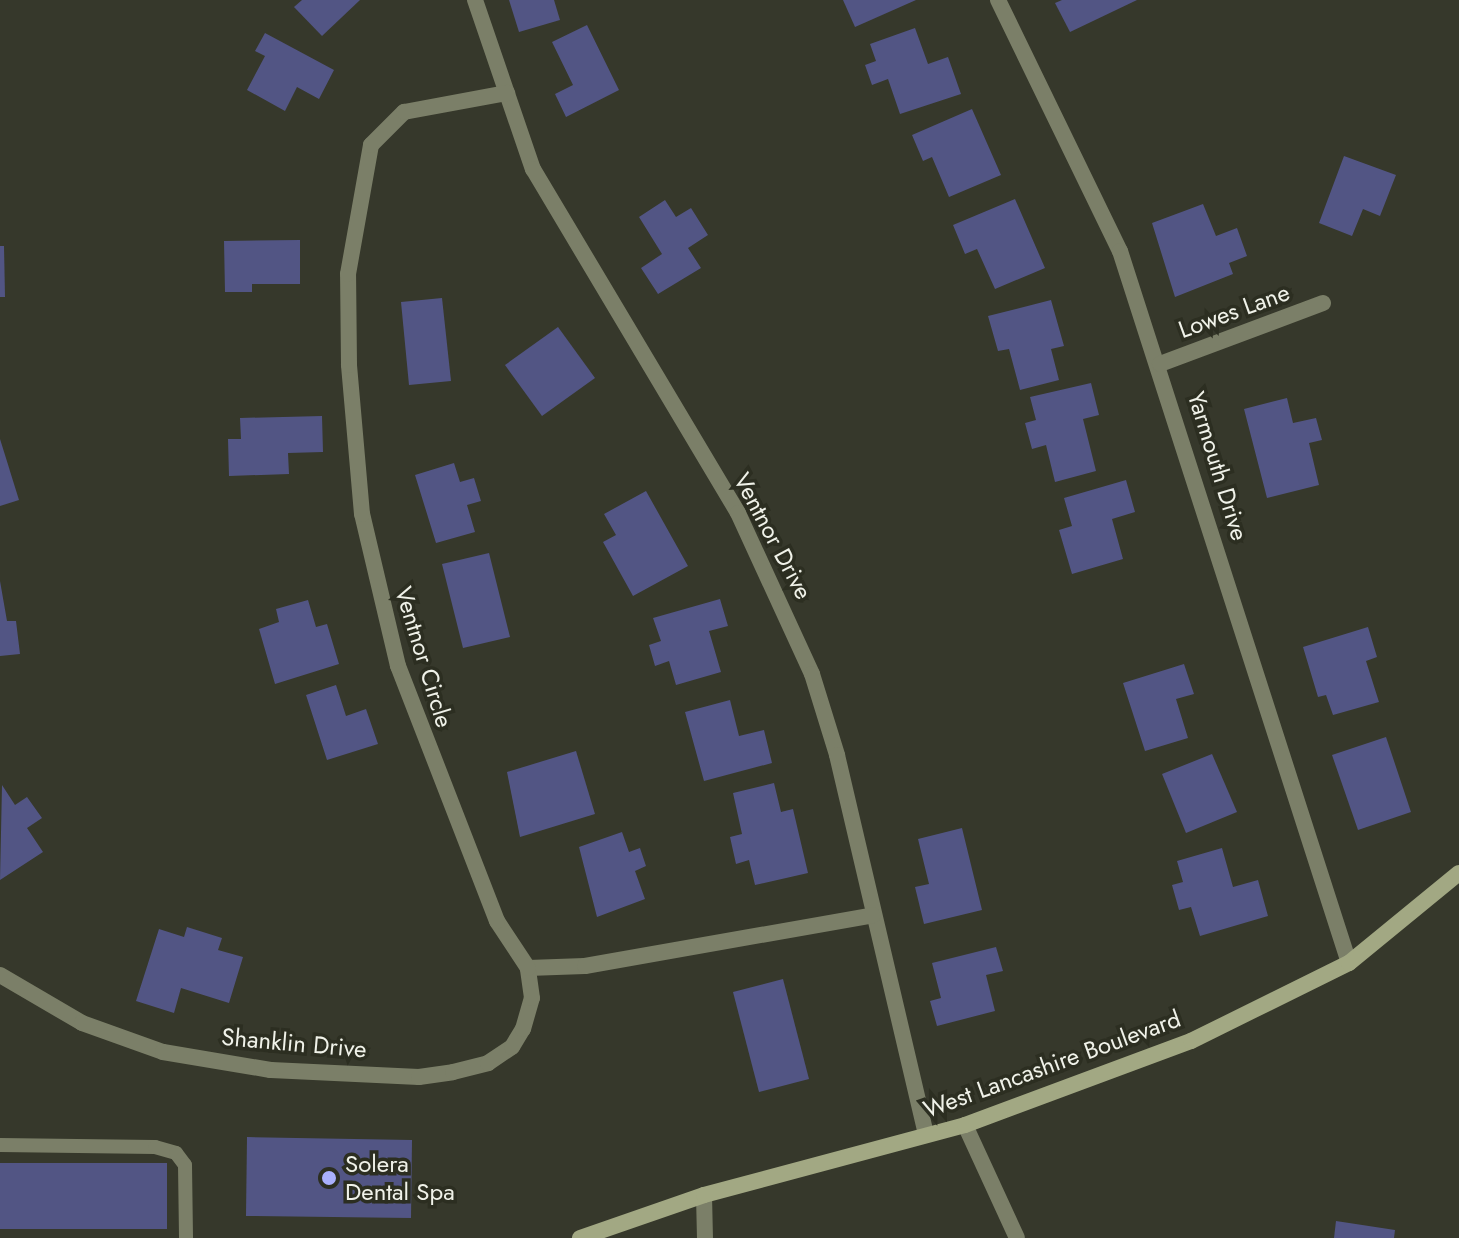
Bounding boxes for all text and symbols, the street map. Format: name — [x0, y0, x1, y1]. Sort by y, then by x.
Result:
street label: Lowes Lane — [1175, 278, 1293, 344]
street label: Yarmouth Drive — [1182, 388, 1254, 544]
street label: Ventnor Drive — [728, 468, 818, 604]
street label: Ventnor Circle — [389, 583, 459, 731]
street label: West Lancashire Boulevard — [920, 1004, 1184, 1124]
street label: Shanklin Drive — [220, 1022, 368, 1064]
place label: Solera Dental Spa — [345, 1150, 455, 1206]
marker: Solera Dental Spa — [320, 1169, 338, 1187]

